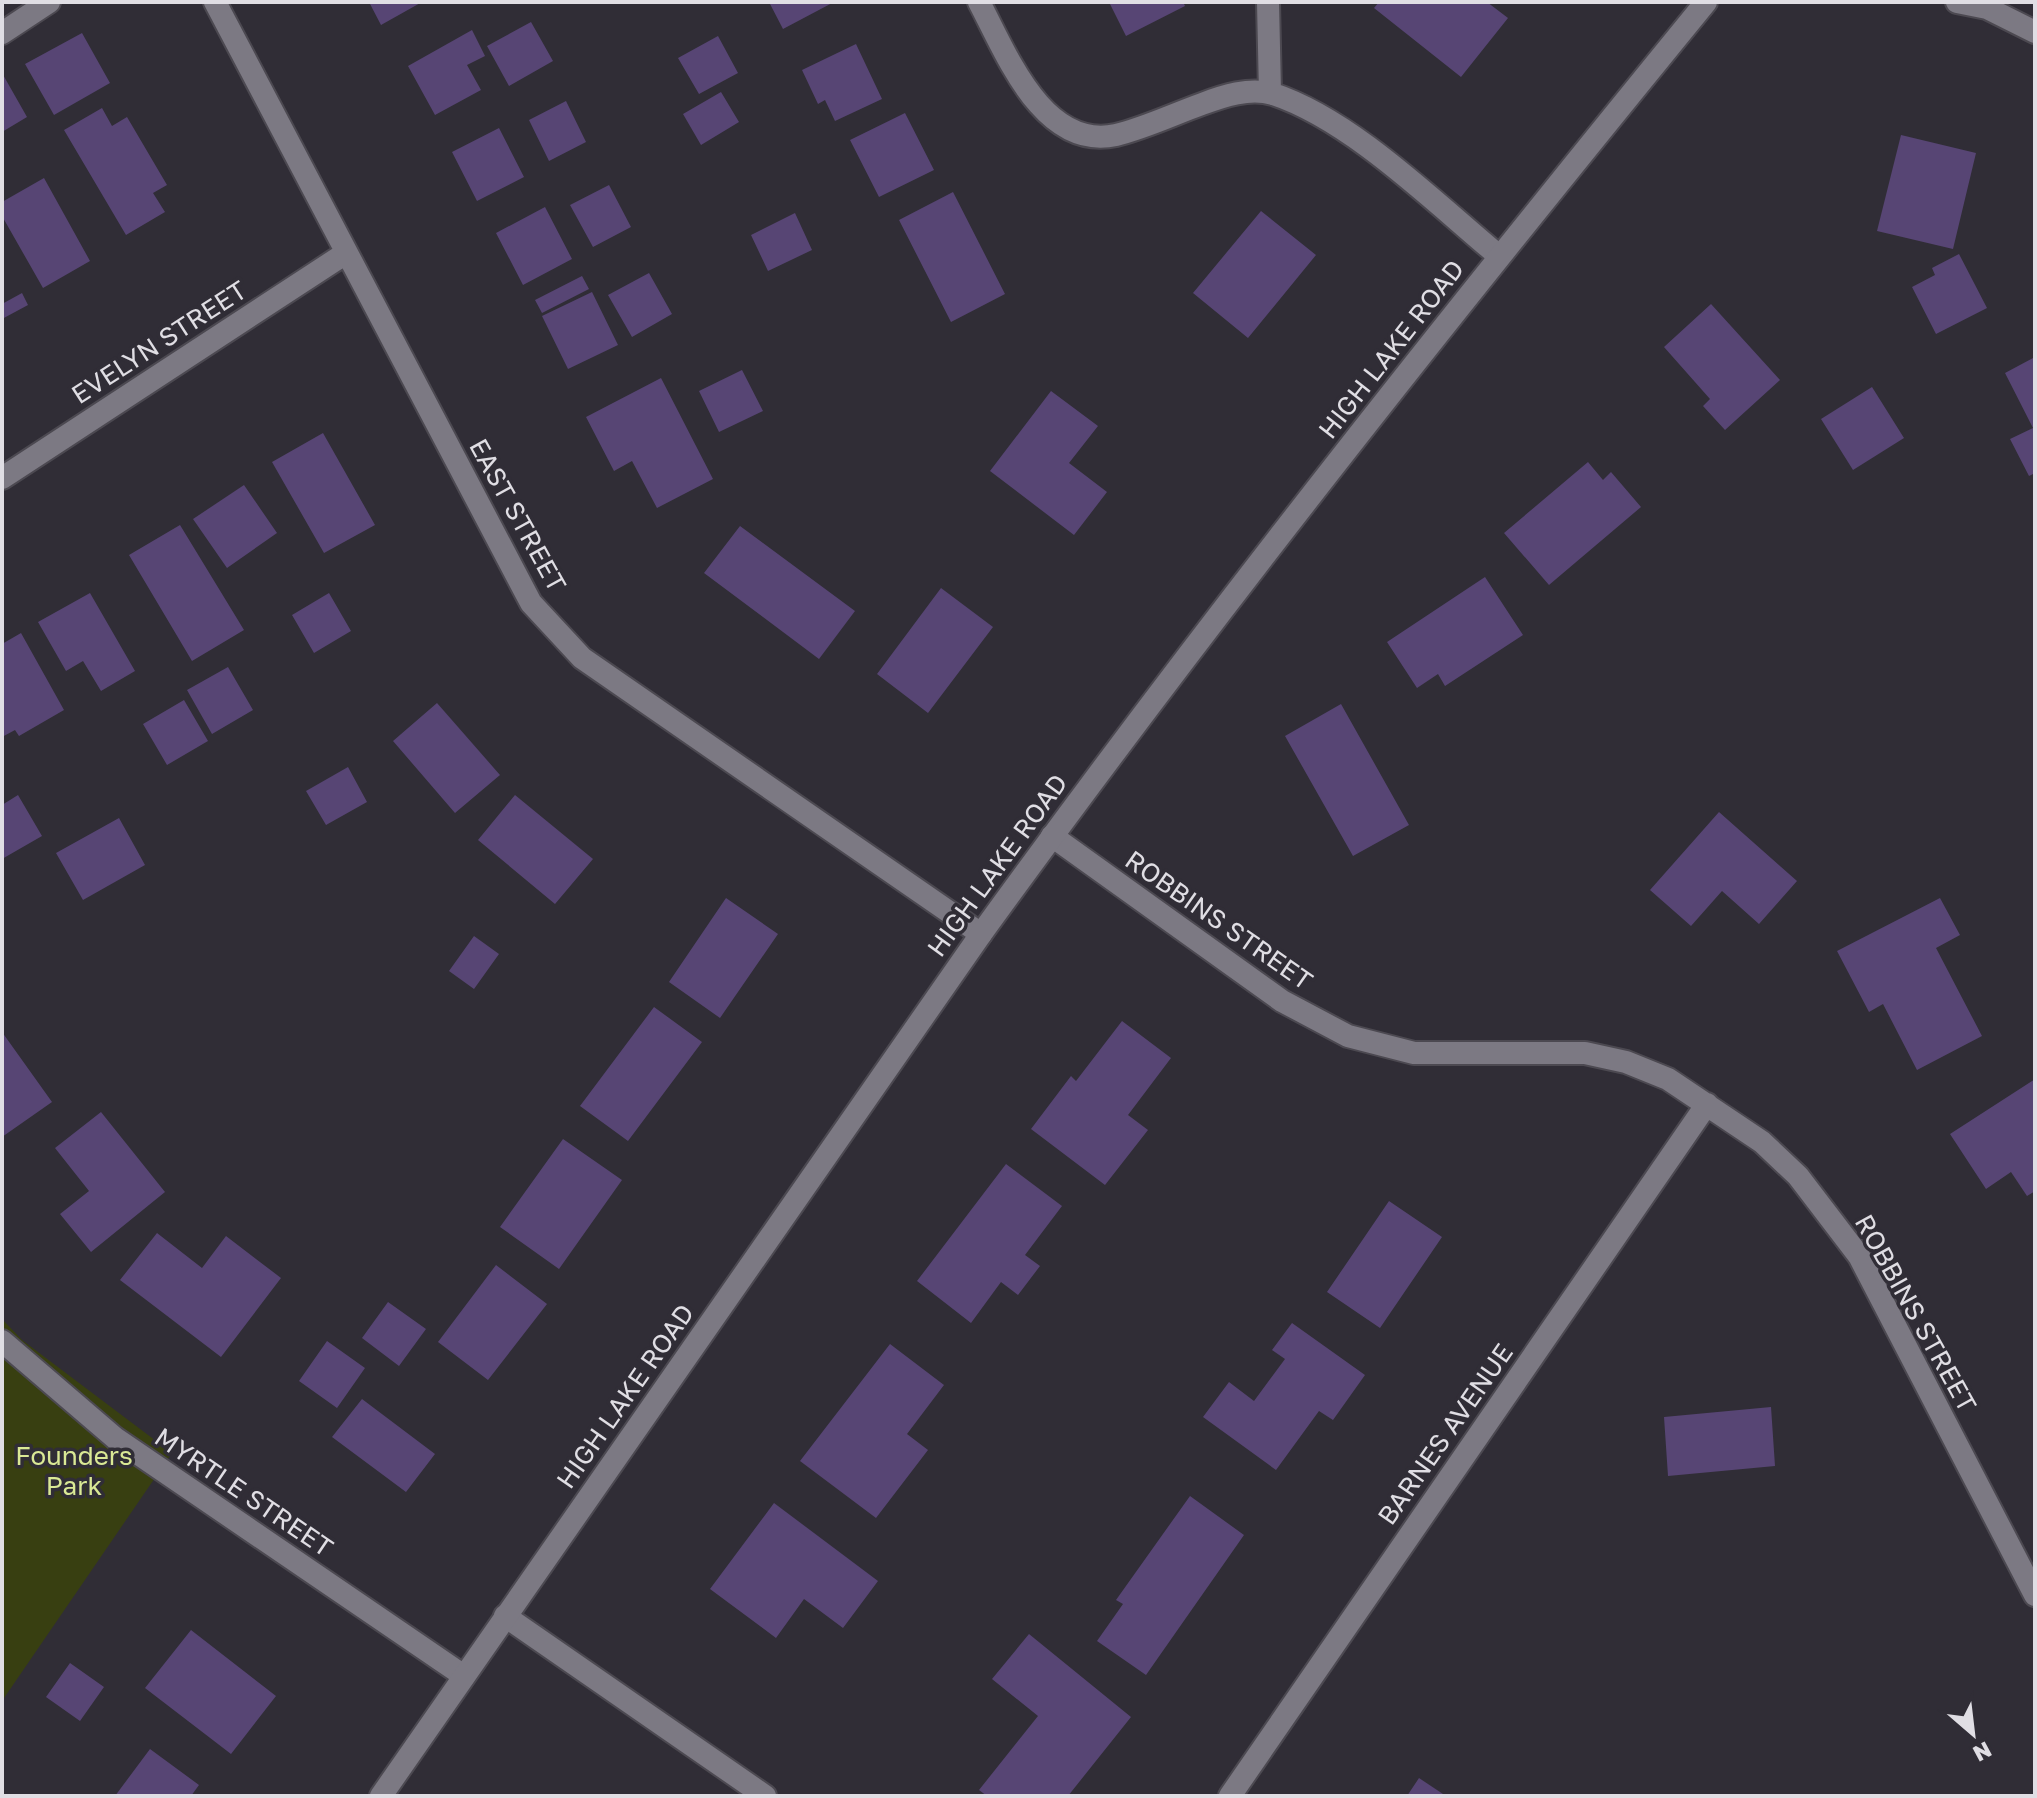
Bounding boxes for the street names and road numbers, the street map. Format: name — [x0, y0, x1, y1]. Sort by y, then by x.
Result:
street label: HIGH LAKE ROAD — [1312, 254, 1470, 444]
street label: EVELYN STREET — [66, 274, 252, 410]
street label: EAST STREET — [463, 433, 573, 597]
street label: HIGH LAKE ROAD — [920, 768, 1074, 962]
street label: ROBBINS STREET — [1120, 844, 1318, 996]
street label: ROBBINS STREET — [1849, 1209, 1983, 1417]
street label: HIGH LAKE ROAD — [550, 1298, 700, 1494]
street label: BARNES AVENUE — [1371, 1338, 1519, 1530]
street label: MYRTLE STREET — [149, 1421, 339, 1563]

